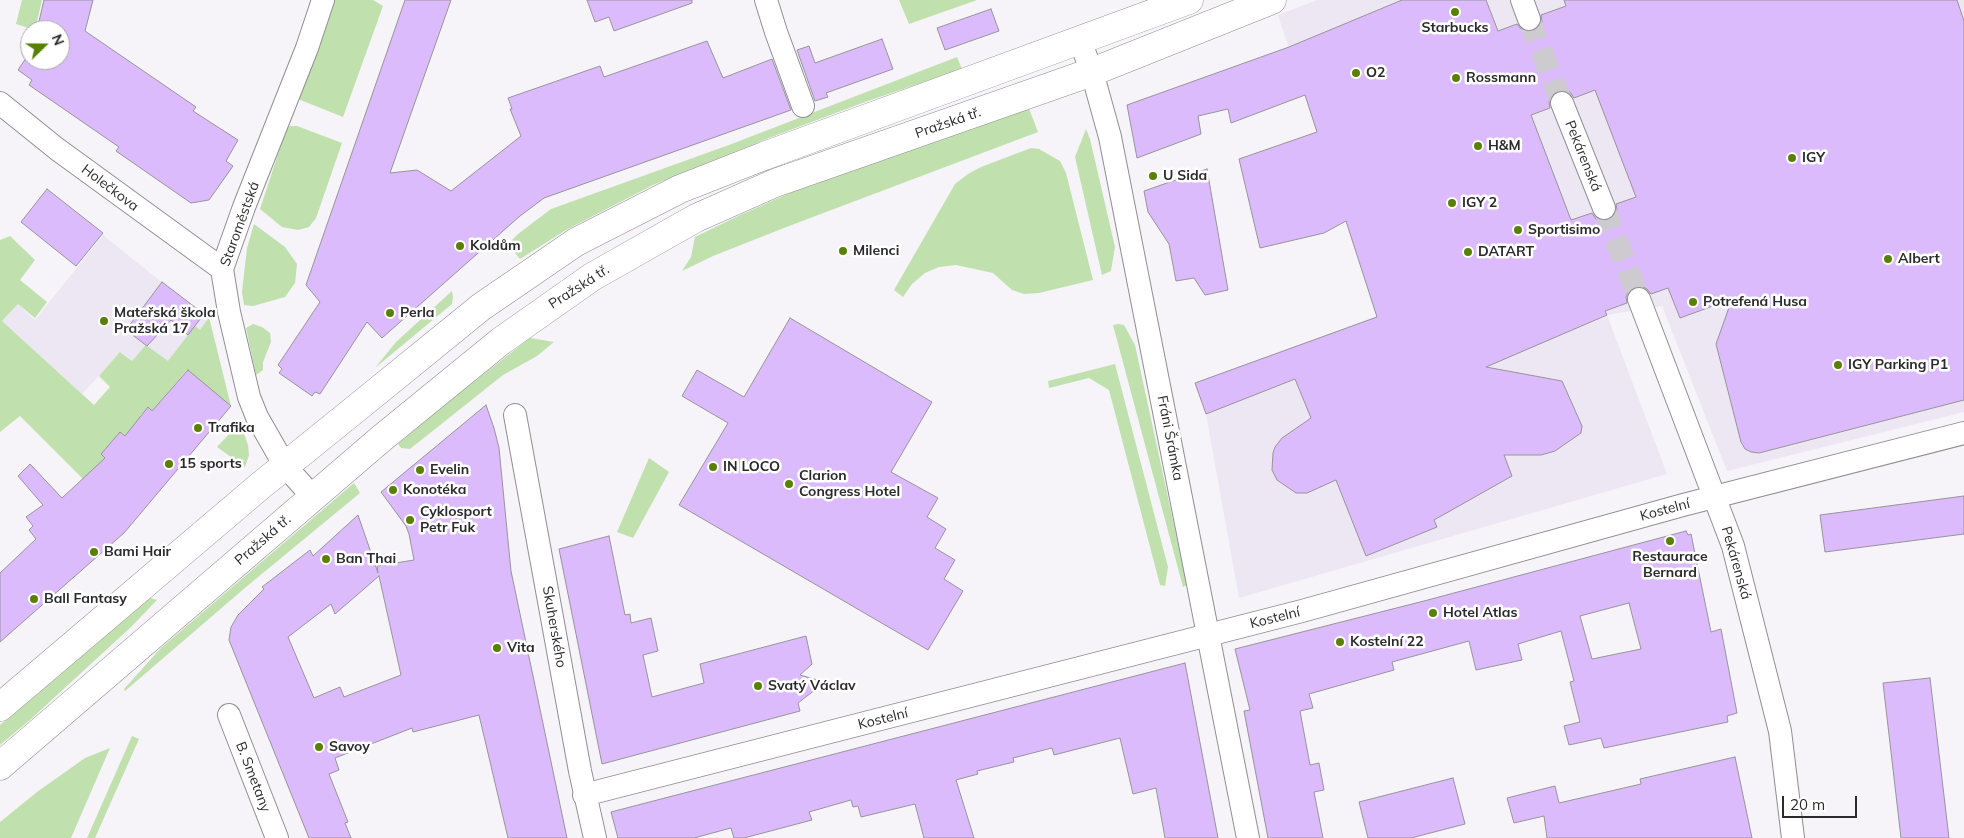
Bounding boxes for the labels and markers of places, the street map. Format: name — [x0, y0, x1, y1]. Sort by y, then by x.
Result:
marker: Starbucks — [1449, 6, 1461, 18]
place label: Starbucks — [1421, 20, 1489, 36]
place label: O2 — [1366, 65, 1385, 81]
marker: O2 — [1350, 67, 1362, 79]
place label: Rossmann — [1466, 70, 1536, 86]
marker: Rossmann — [1450, 72, 1462, 84]
place label: H&M — [1488, 138, 1521, 154]
marker: H&M — [1472, 140, 1484, 152]
place label: IGY — [1802, 150, 1825, 166]
marker: IGY — [1786, 152, 1798, 164]
place label: U Sida — [1163, 168, 1207, 184]
marker: U Sida — [1147, 170, 1159, 182]
place label: IGY 2 — [1462, 195, 1497, 211]
marker: IGY 2 — [1446, 197, 1458, 209]
place label: Sportisimo — [1528, 222, 1600, 238]
marker: Sportisimo — [1512, 224, 1524, 236]
place label: Koldům — [470, 238, 521, 254]
marker: Koldům — [454, 240, 466, 252]
place label: Milenci — [853, 243, 899, 259]
place label: DATART — [1478, 244, 1534, 260]
marker: Milenci — [837, 245, 849, 257]
marker: DATART — [1462, 246, 1474, 258]
place label: Albert — [1898, 251, 1940, 267]
marker: Albert — [1882, 253, 1894, 265]
place label: Potrefená Husa — [1703, 294, 1807, 310]
marker: Potrefená Husa — [1687, 296, 1699, 308]
place label: Mateřská škola Pražská 17 — [114, 305, 216, 338]
place label: Perla — [400, 305, 434, 321]
marker: Perla — [384, 307, 396, 319]
marker: Mateřská škola Pražská 17 — [98, 315, 110, 327]
place label: IGY Parking P1 — [1848, 357, 1948, 373]
marker: IGY Parking P1 — [1832, 359, 1844, 371]
place label: Trafika — [208, 420, 255, 436]
marker: Trafika — [192, 422, 204, 434]
place label: 15 sports — [179, 456, 242, 472]
marker: 15 sports — [163, 458, 175, 470]
place label: IN LOCO — [723, 459, 780, 475]
marker: IN LOCO — [707, 461, 719, 473]
place label: Evelin — [430, 462, 469, 478]
marker: Evelin — [414, 464, 426, 476]
place label: Clarion Congress Hotel — [799, 468, 900, 501]
marker: Clarion Congress Hotel — [783, 478, 795, 490]
place label: Konotéka — [403, 482, 466, 498]
marker: Konotéka — [387, 484, 399, 496]
place label: Cyklosport Petr Fuk — [420, 504, 492, 536]
marker: Cyklosport Petr Fuk — [404, 514, 416, 526]
marker: Restaurace Bernard — [1664, 535, 1676, 547]
place label: Bami Hair — [104, 544, 171, 560]
marker: Bami Hair — [88, 546, 100, 558]
place label: Restaurace Bernard — [1632, 549, 1708, 582]
place label: Ban Thai — [336, 551, 396, 567]
marker: Ban Thai — [320, 553, 332, 565]
place label: Ball Fantasy — [44, 591, 127, 607]
marker: Ball Fantasy — [28, 593, 40, 605]
place label: Hotel Atlas — [1443, 605, 1517, 621]
marker: Hotel Atlas — [1427, 607, 1439, 619]
place label: Kostelní 22 — [1350, 634, 1424, 650]
marker: Kostelní 22 — [1334, 636, 1346, 648]
place label: Vita — [507, 640, 535, 656]
marker: Vita — [491, 642, 503, 654]
place label: Svatý Václav — [768, 678, 856, 694]
marker: Svatý Václav — [752, 680, 764, 692]
place label: Savoy — [329, 739, 370, 755]
marker: Savoy — [313, 741, 325, 753]

